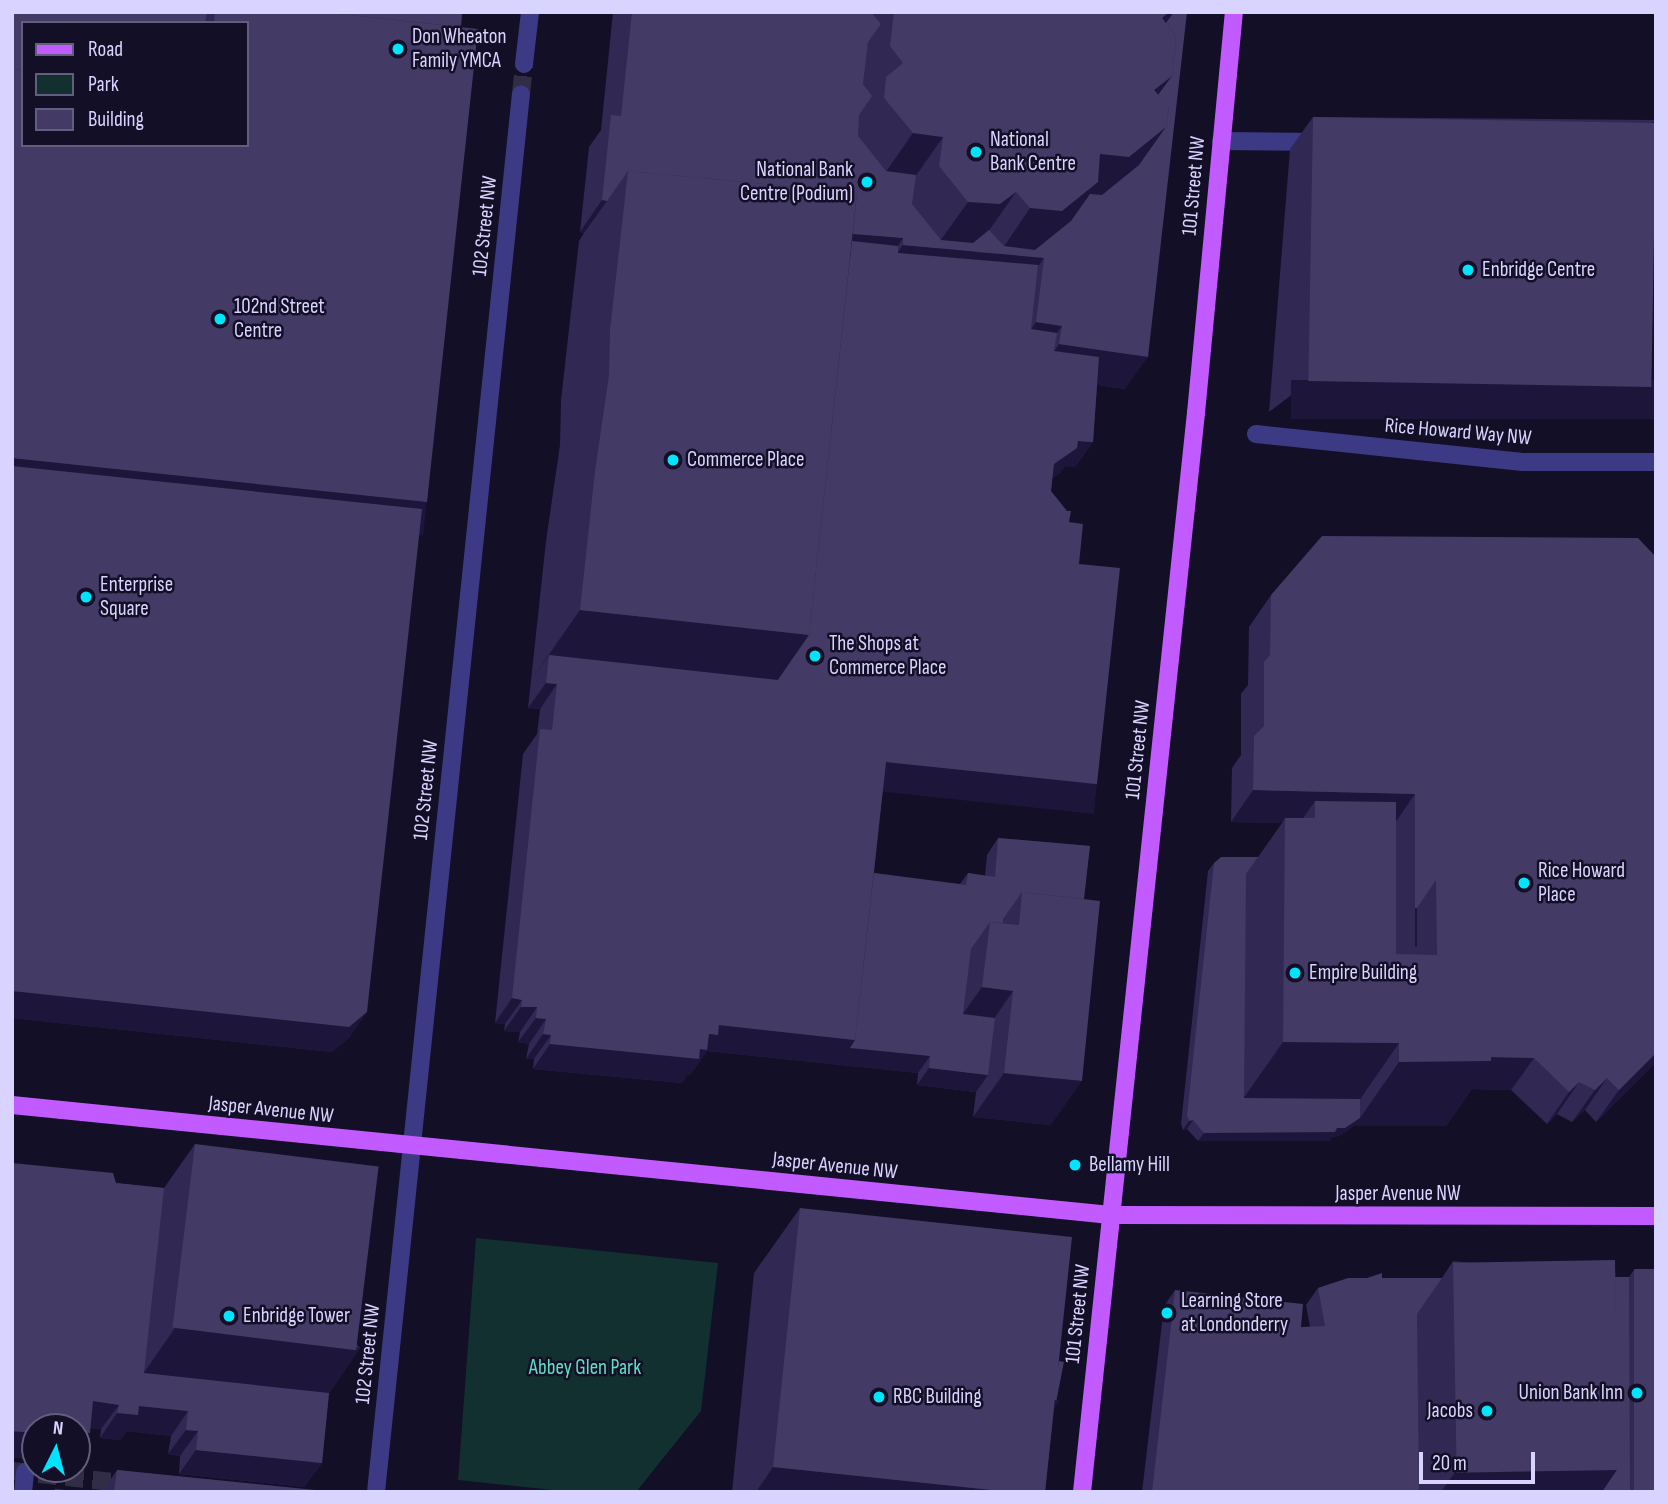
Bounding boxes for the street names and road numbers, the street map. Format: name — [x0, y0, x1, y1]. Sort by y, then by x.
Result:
street label: 101 Street NW — [1177, 135, 1211, 237]
street label: 102 Street NW — [467, 175, 503, 277]
street label: Rice Howard Way NW — [1384, 413, 1532, 451]
street label: 101 Street NW — [1120, 699, 1156, 801]
street label: 102 Street NW — [408, 739, 444, 841]
street label: Jasper Avenue NW — [207, 1091, 335, 1129]
street label: Jasper Avenue NW — [771, 1147, 899, 1185]
street label: Jasper Avenue NW — [1335, 1181, 1461, 1207]
street label: 101 Street NW — [1060, 1263, 1096, 1365]
street label: 102 Street NW — [350, 1303, 386, 1405]

